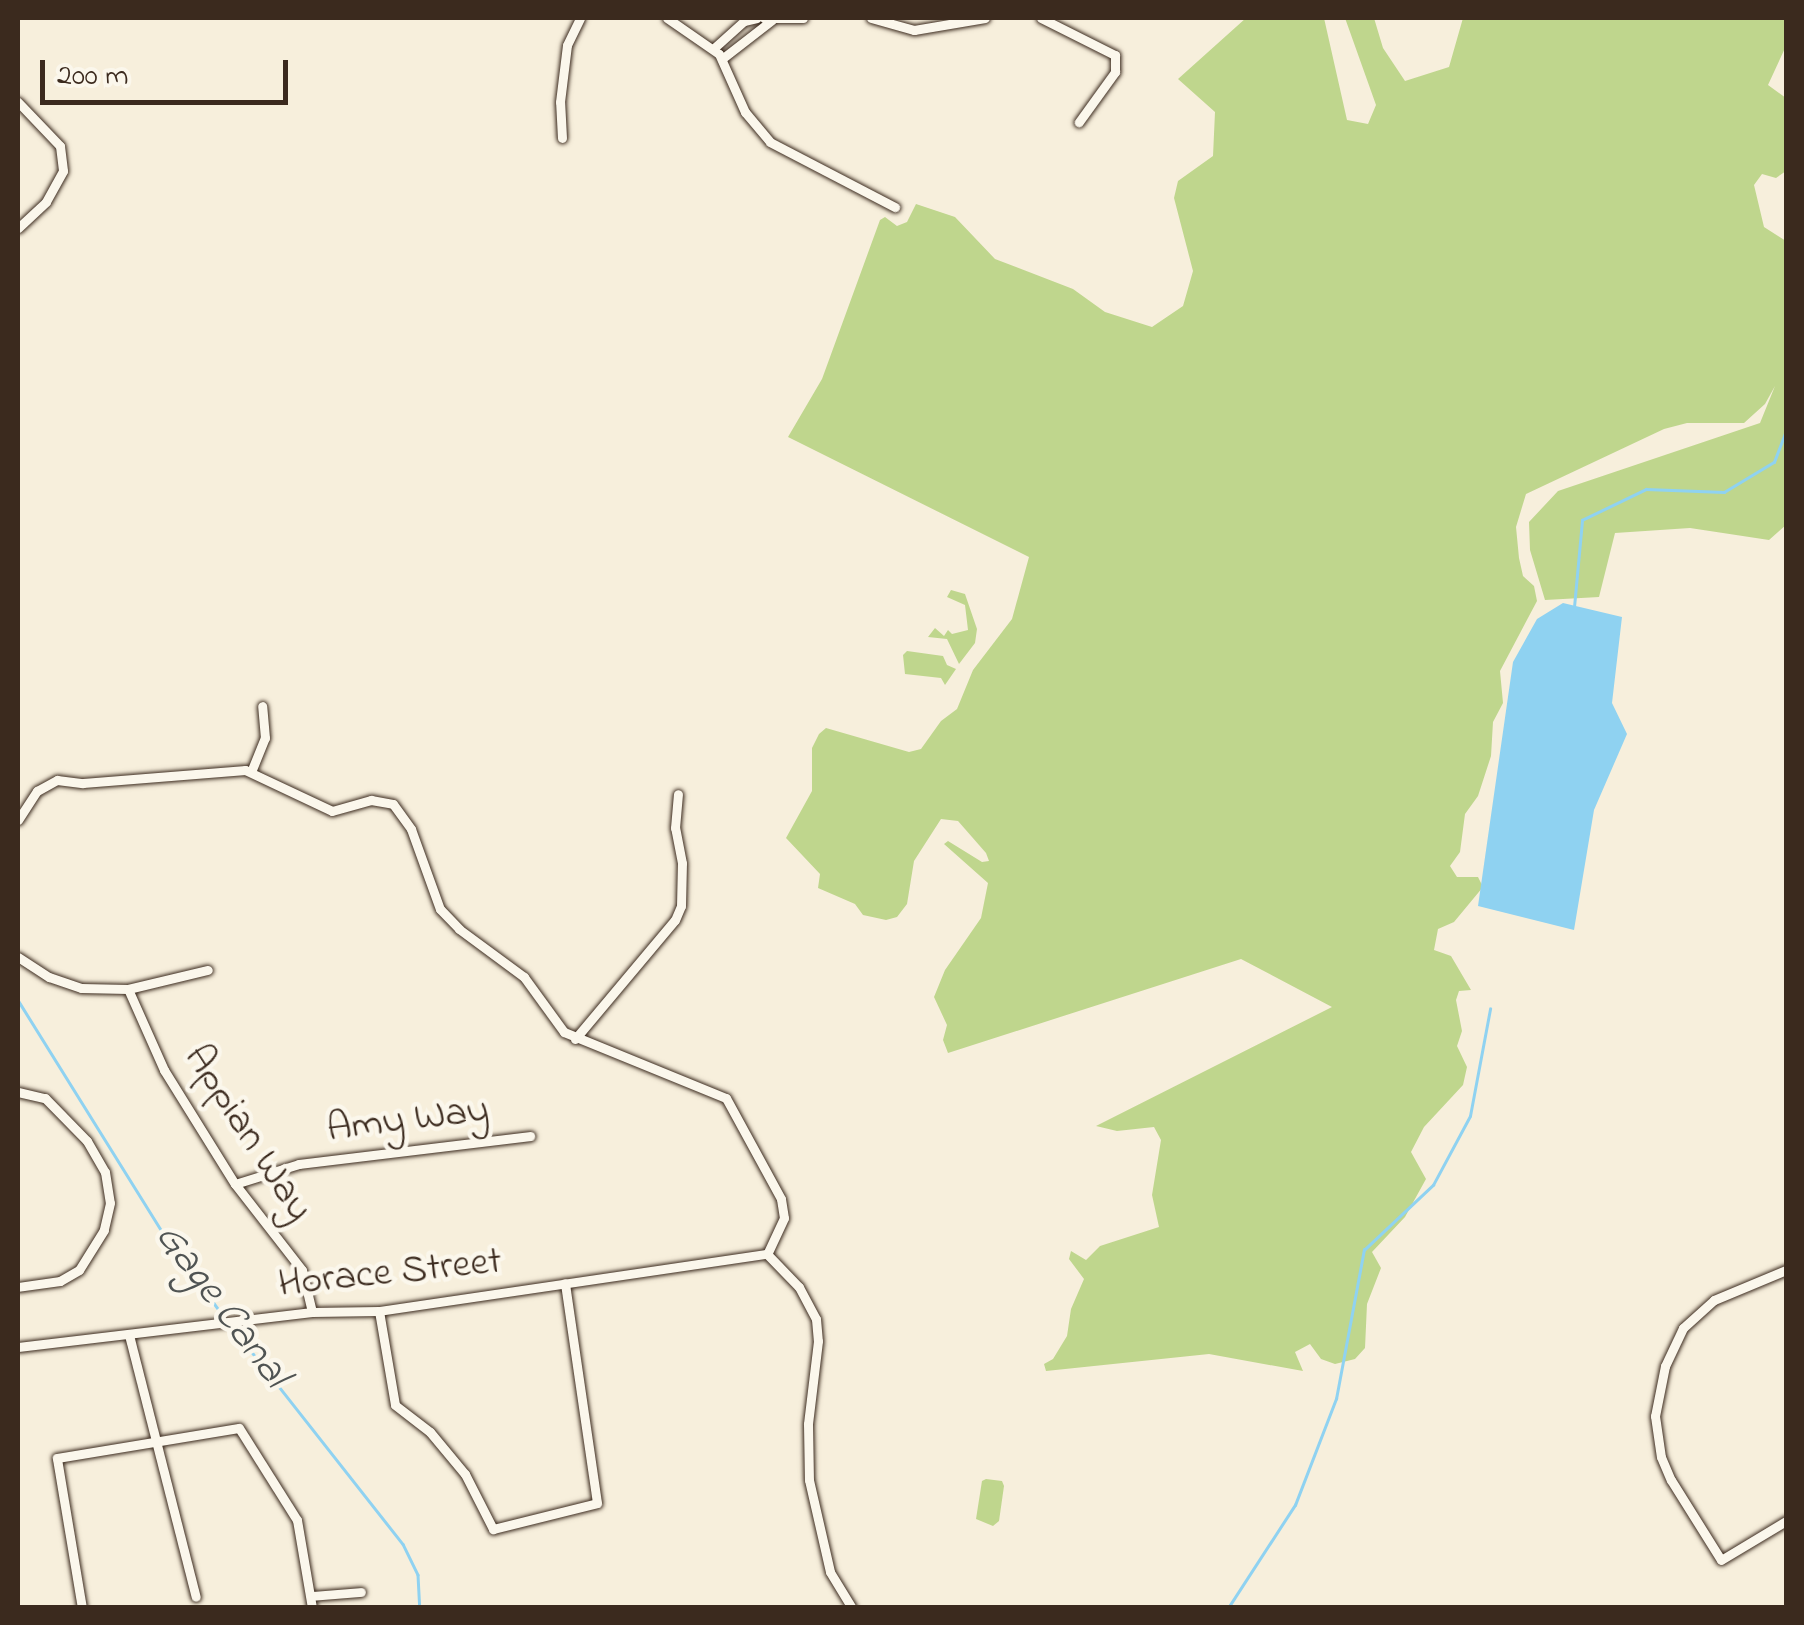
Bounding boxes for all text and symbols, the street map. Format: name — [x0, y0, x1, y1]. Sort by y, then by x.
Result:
scale bar — [45, 40, 292, 102]
text: 200 m — [57, 55, 129, 99]
street label: Appian Way — [172, 1036, 322, 1232]
street label: Amy Way — [324, 1087, 492, 1155]
water label: Gage Canal — [143, 1214, 299, 1398]
street label: Horace Street — [276, 1238, 504, 1310]

